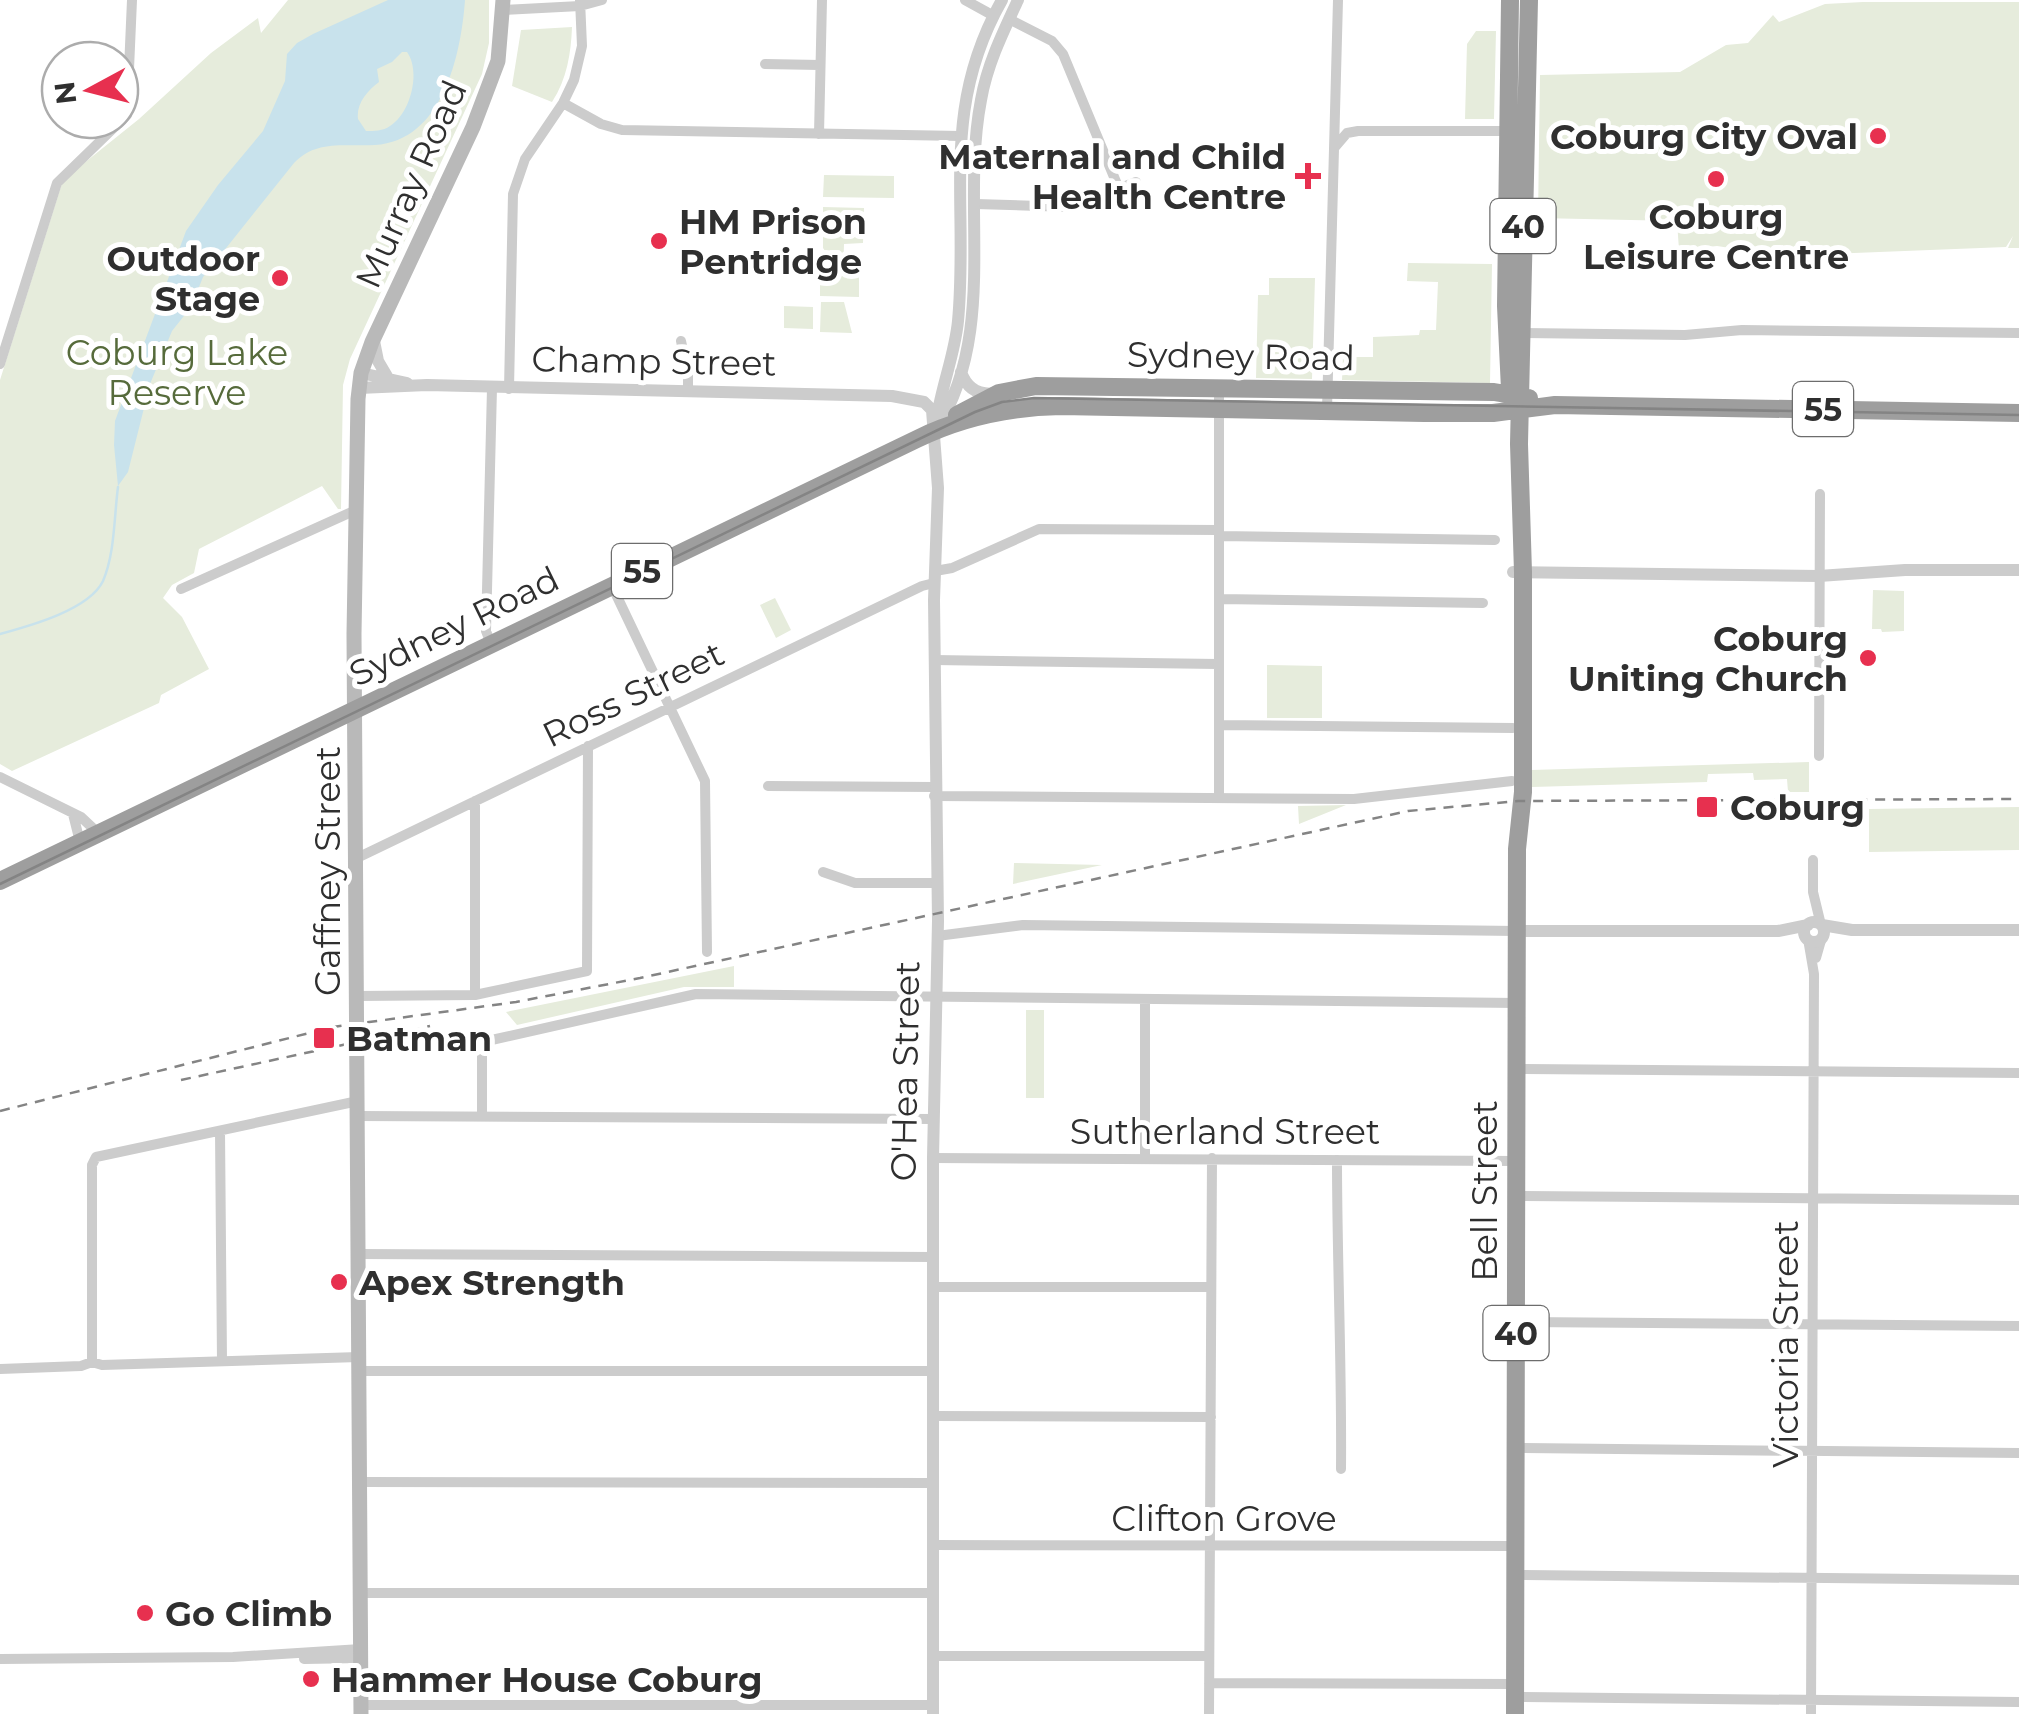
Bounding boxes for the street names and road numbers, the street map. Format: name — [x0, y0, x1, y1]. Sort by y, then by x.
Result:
street label: Murray Road — [346, 73, 476, 295]
road number: 40 — [1490, 199, 1556, 253]
street label: Sydney Road — [1127, 333, 1355, 379]
street label: Champ Street — [531, 337, 777, 385]
road number: 55 — [1793, 382, 1853, 436]
road number: 55 — [612, 544, 672, 598]
street label: Sydney Road — [342, 557, 566, 695]
street label: Ross Street — [535, 632, 731, 756]
street label: Gaffney Street — [306, 746, 349, 996]
street label: O'Hea Street — [882, 960, 928, 1182]
street label: Bell Street — [1463, 1100, 1506, 1282]
street label: Sutherland Street — [1070, 1110, 1380, 1153]
street label: Victoria Street — [1764, 1220, 1807, 1468]
road number: 40 — [1484, 1306, 1548, 1360]
street label: Clifton Grove — [1111, 1497, 1337, 1540]

